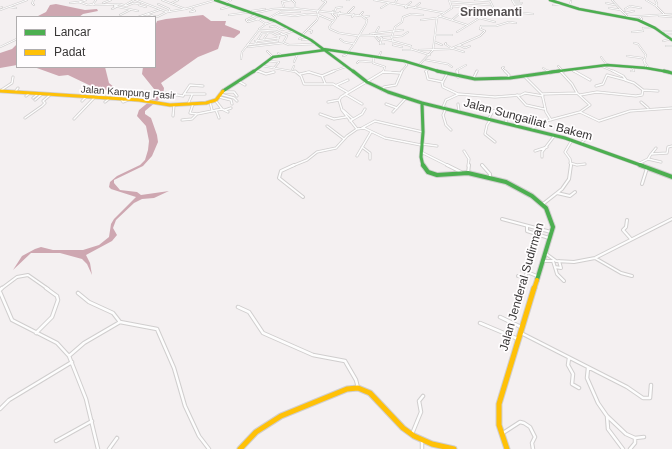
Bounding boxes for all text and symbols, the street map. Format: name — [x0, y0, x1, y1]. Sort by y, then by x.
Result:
district label: Srimenanti — [460, 6, 522, 20]
legend — [16, 16, 156, 68]
text: Lancar — [54, 25, 91, 39]
text: Padat — [54, 45, 85, 59]
street label: Jalan Kampung Pasir — [80, 84, 176, 102]
street label: Jalan Sungailiat - Bakem — [462, 96, 594, 144]
street label: Jalan Jenderal Sudirman — [497, 221, 547, 353]

